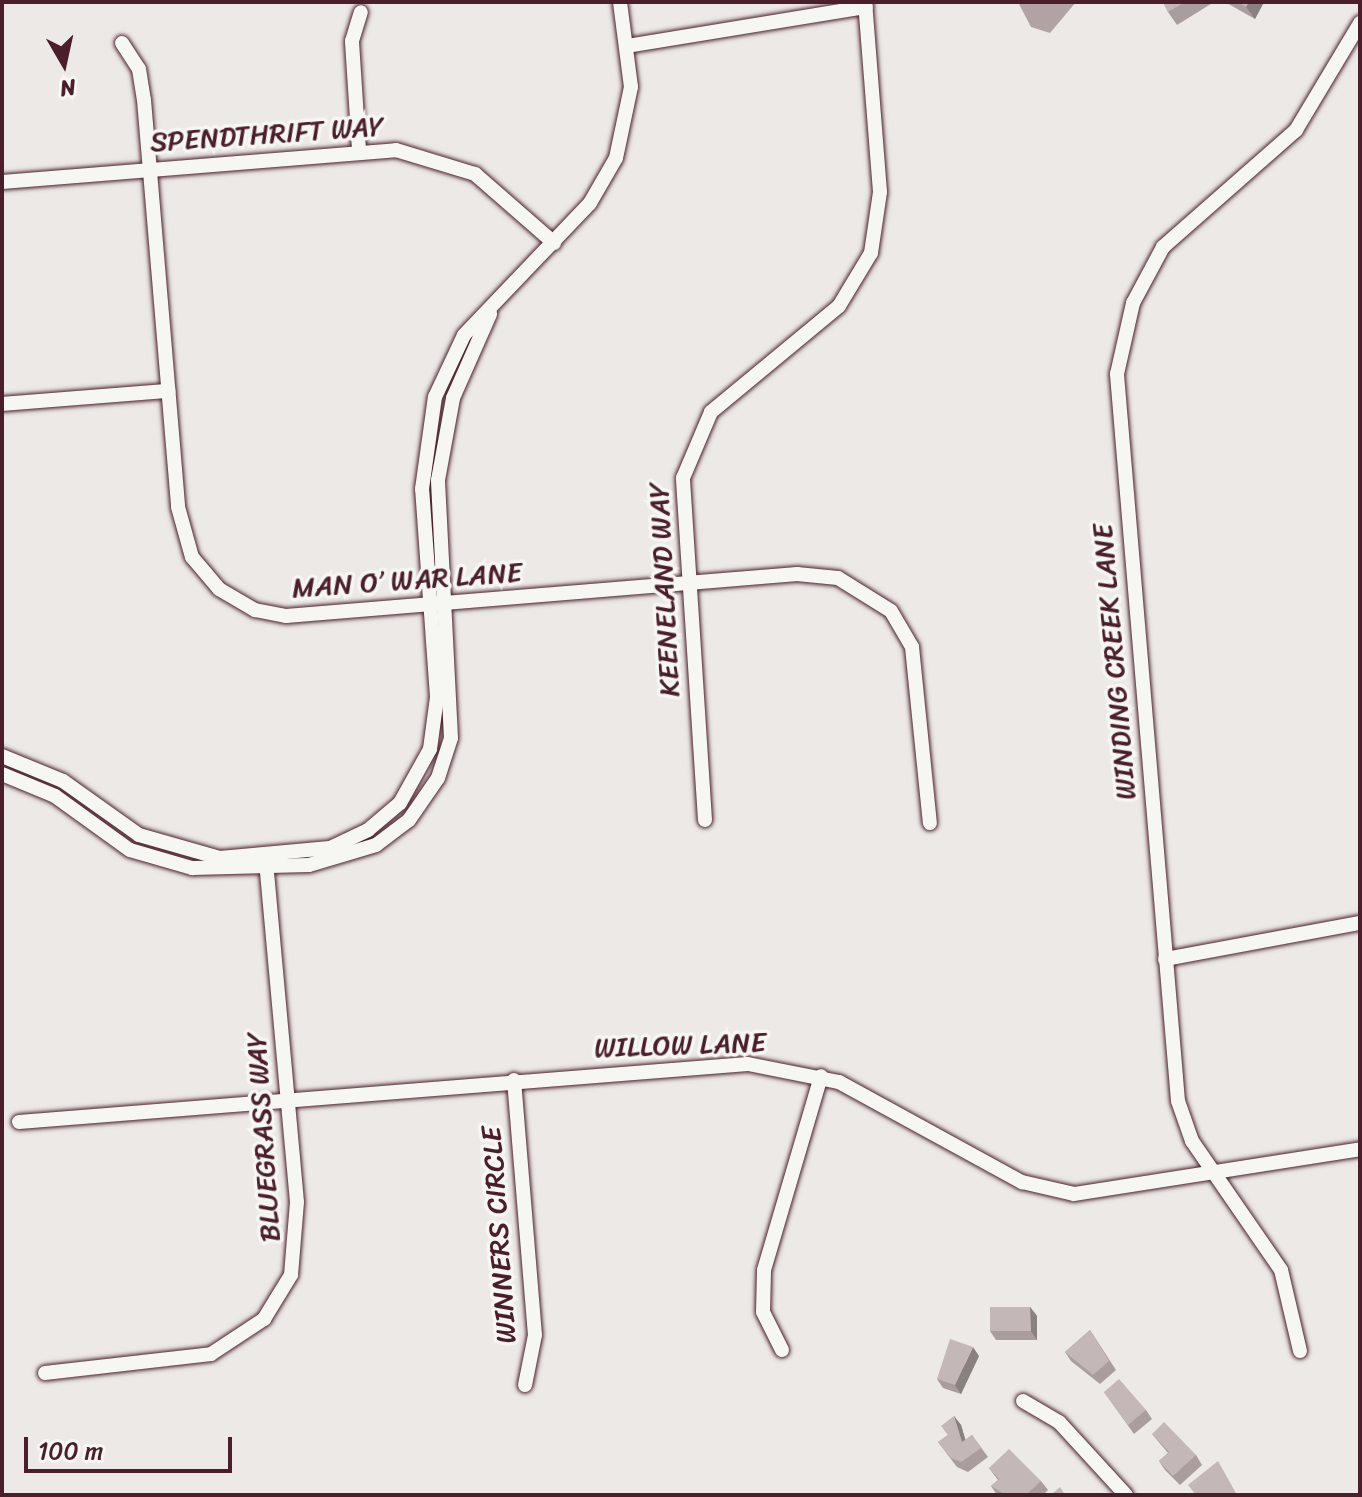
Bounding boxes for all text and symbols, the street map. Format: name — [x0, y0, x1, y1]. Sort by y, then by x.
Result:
north arrow — [24, 24, 104, 104]
text: N — [57, 68, 78, 109]
street label: SPENDTHRIFT WAY — [149, 109, 385, 159]
street label: KEENELAND WAY — [642, 484, 686, 696]
street label: WINDING CREEK LANE — [1085, 522, 1143, 802]
street label: MAN O’ WAR LANE — [292, 555, 522, 605]
street label: WILLOW LANE — [593, 1025, 767, 1065]
street label: BLUEGRASS WAY — [239, 1031, 287, 1243]
street label: WINNERS CIRCLE — [475, 1124, 523, 1346]
scale bar — [28, 1421, 236, 1471]
text: 100 m — [38, 1430, 103, 1472]

